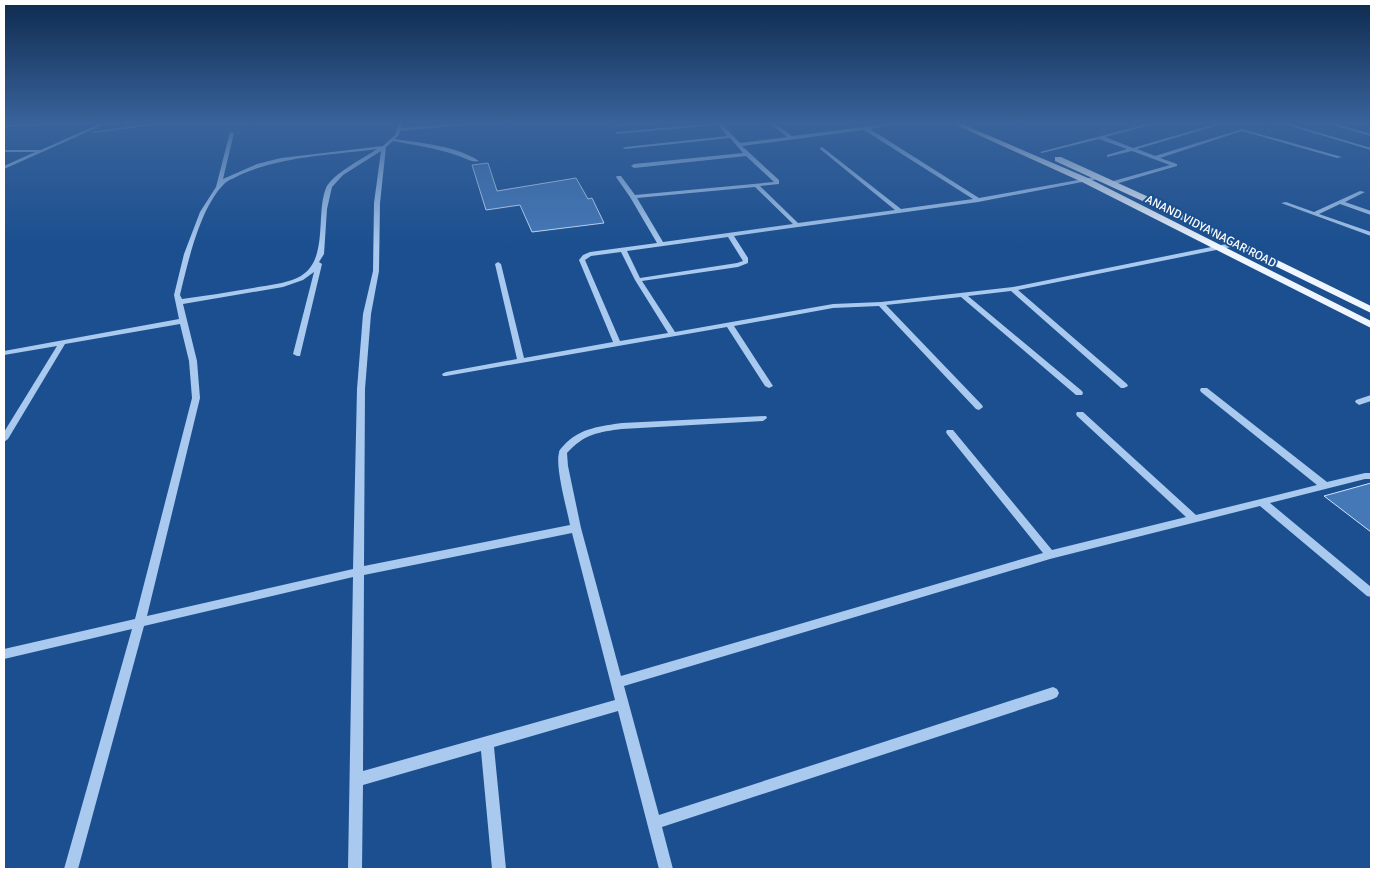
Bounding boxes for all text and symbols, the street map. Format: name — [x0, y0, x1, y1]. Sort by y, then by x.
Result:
street label: ANAND VIDYA NAGAR ROAD — [1143, 192, 1279, 271]

